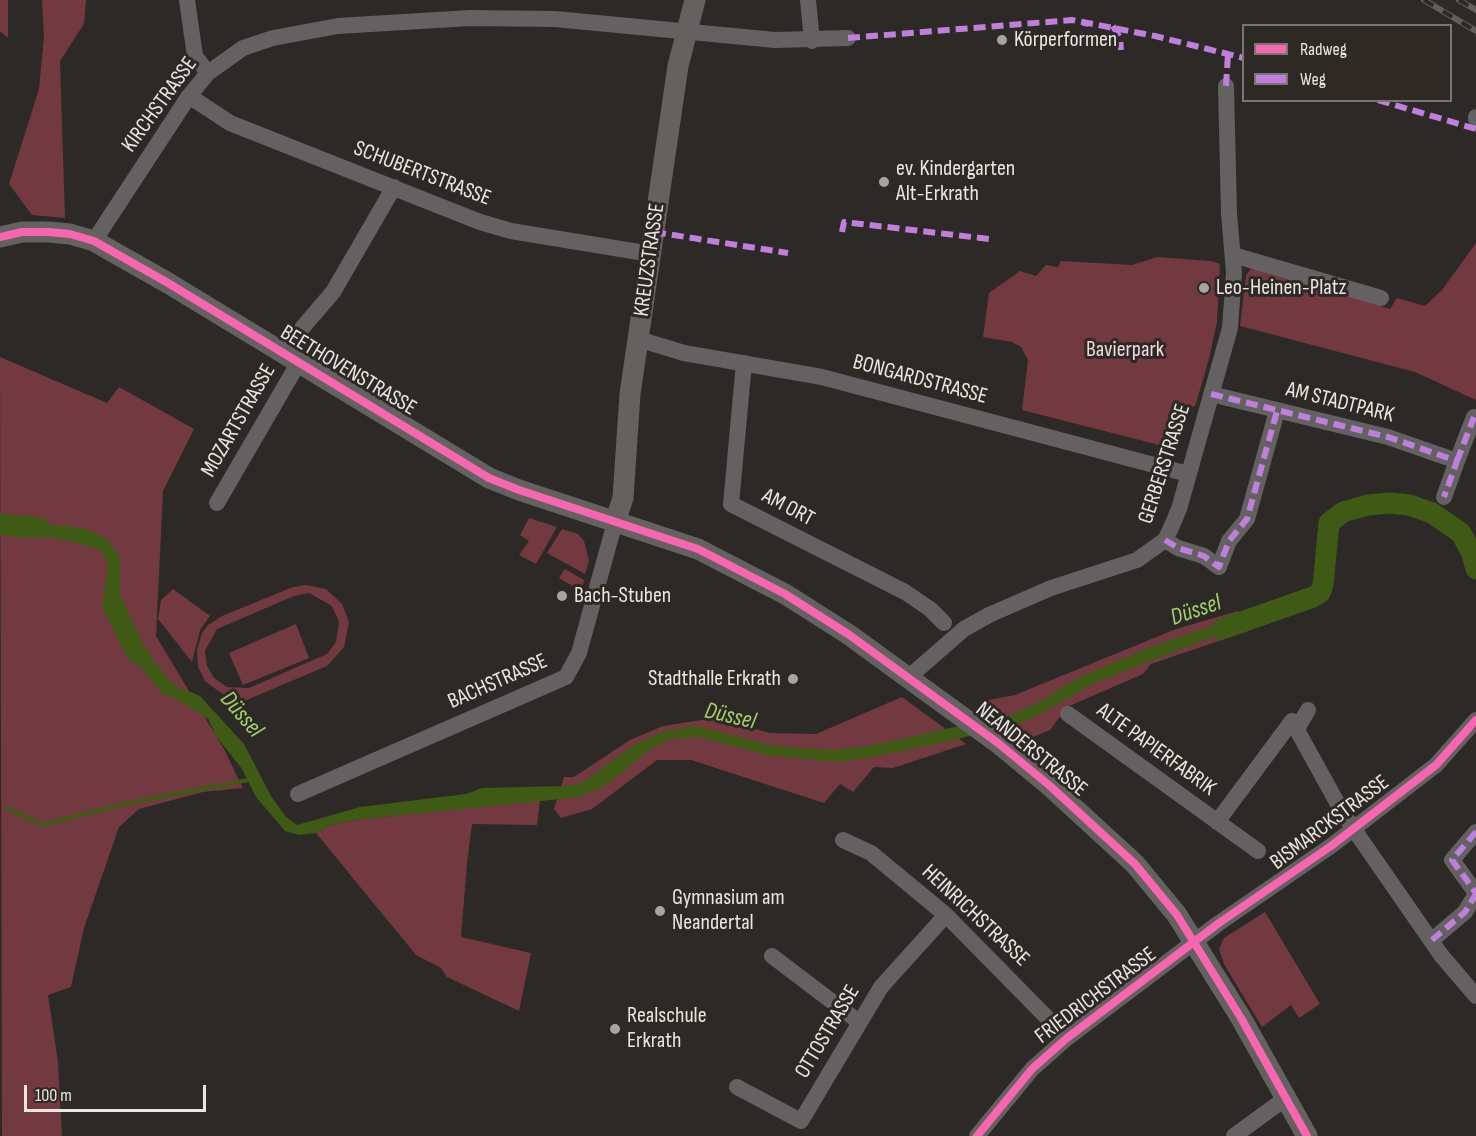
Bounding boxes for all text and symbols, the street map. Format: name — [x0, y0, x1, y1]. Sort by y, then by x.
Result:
legend — [1242, 24, 1452, 102]
place label: Körperformen — [1014, 27, 1117, 53]
marker: Körperformen — [995, 33, 1009, 47]
text: Radweg — [1300, 39, 1347, 60]
street label: KIRCHSTRASSE — [117, 52, 203, 158]
text: Weg — [1300, 69, 1326, 90]
street label: SCHUBERTSTRASSE — [350, 136, 494, 212]
place label: ev. Kindergarten Alt-Erkrath — [896, 156, 1015, 208]
marker: ev. Kindergarten Alt-Erkrath — [877, 175, 891, 189]
street label: KREUZSTRASSE — [629, 202, 671, 318]
place label: Leo-Heinen-Platz — [1216, 275, 1346, 301]
marker: Leo-Heinen-Platz — [1197, 281, 1211, 295]
street label: BEETHOVENSTRASSE — [275, 320, 421, 422]
park label: Bavierpark — [1086, 337, 1164, 363]
street label: BONGARDSTRASSE — [850, 349, 990, 411]
street label: MOZARTSTRASSE — [196, 360, 282, 482]
street label: AM STADTPARK — [1283, 377, 1397, 429]
street label: GERBERSTRASSE — [1133, 401, 1197, 527]
street label: AM ORT — [757, 483, 819, 533]
place label: Bach-Stuben — [574, 583, 671, 609]
marker: Bach-Stuben — [555, 589, 569, 603]
water label: Düssel — [1167, 589, 1225, 633]
street label: BACHSTRASSE — [444, 648, 552, 716]
place label: Stadthalle Erkrath — [648, 666, 781, 692]
marker: Stadthalle Erkrath — [786, 672, 800, 686]
water label: Düssel — [213, 686, 269, 744]
water label: Düssel — [702, 697, 758, 737]
street label: NEANDERSTRASSE — [970, 697, 1092, 803]
street label: ALTE PAPIERFABRIK — [1091, 698, 1221, 802]
street label: BISMARCKSTRASSE — [1265, 770, 1395, 876]
street label: HEINRICHSTRASSE — [916, 859, 1034, 973]
place label: Gymnasium am Neandertal — [672, 885, 785, 936]
marker: Gymnasium am Neandertal — [653, 904, 667, 918]
street label: FRIEDRICHSTRASSE — [1030, 942, 1162, 1050]
street label: OTTOSTRASSE — [790, 981, 866, 1083]
place label: Realschule Erkrath — [627, 1003, 707, 1054]
marker: Realschule Erkrath — [608, 1022, 622, 1036]
scale bar — [27, 1073, 208, 1111]
text: 100 m — [35, 1085, 72, 1106]

